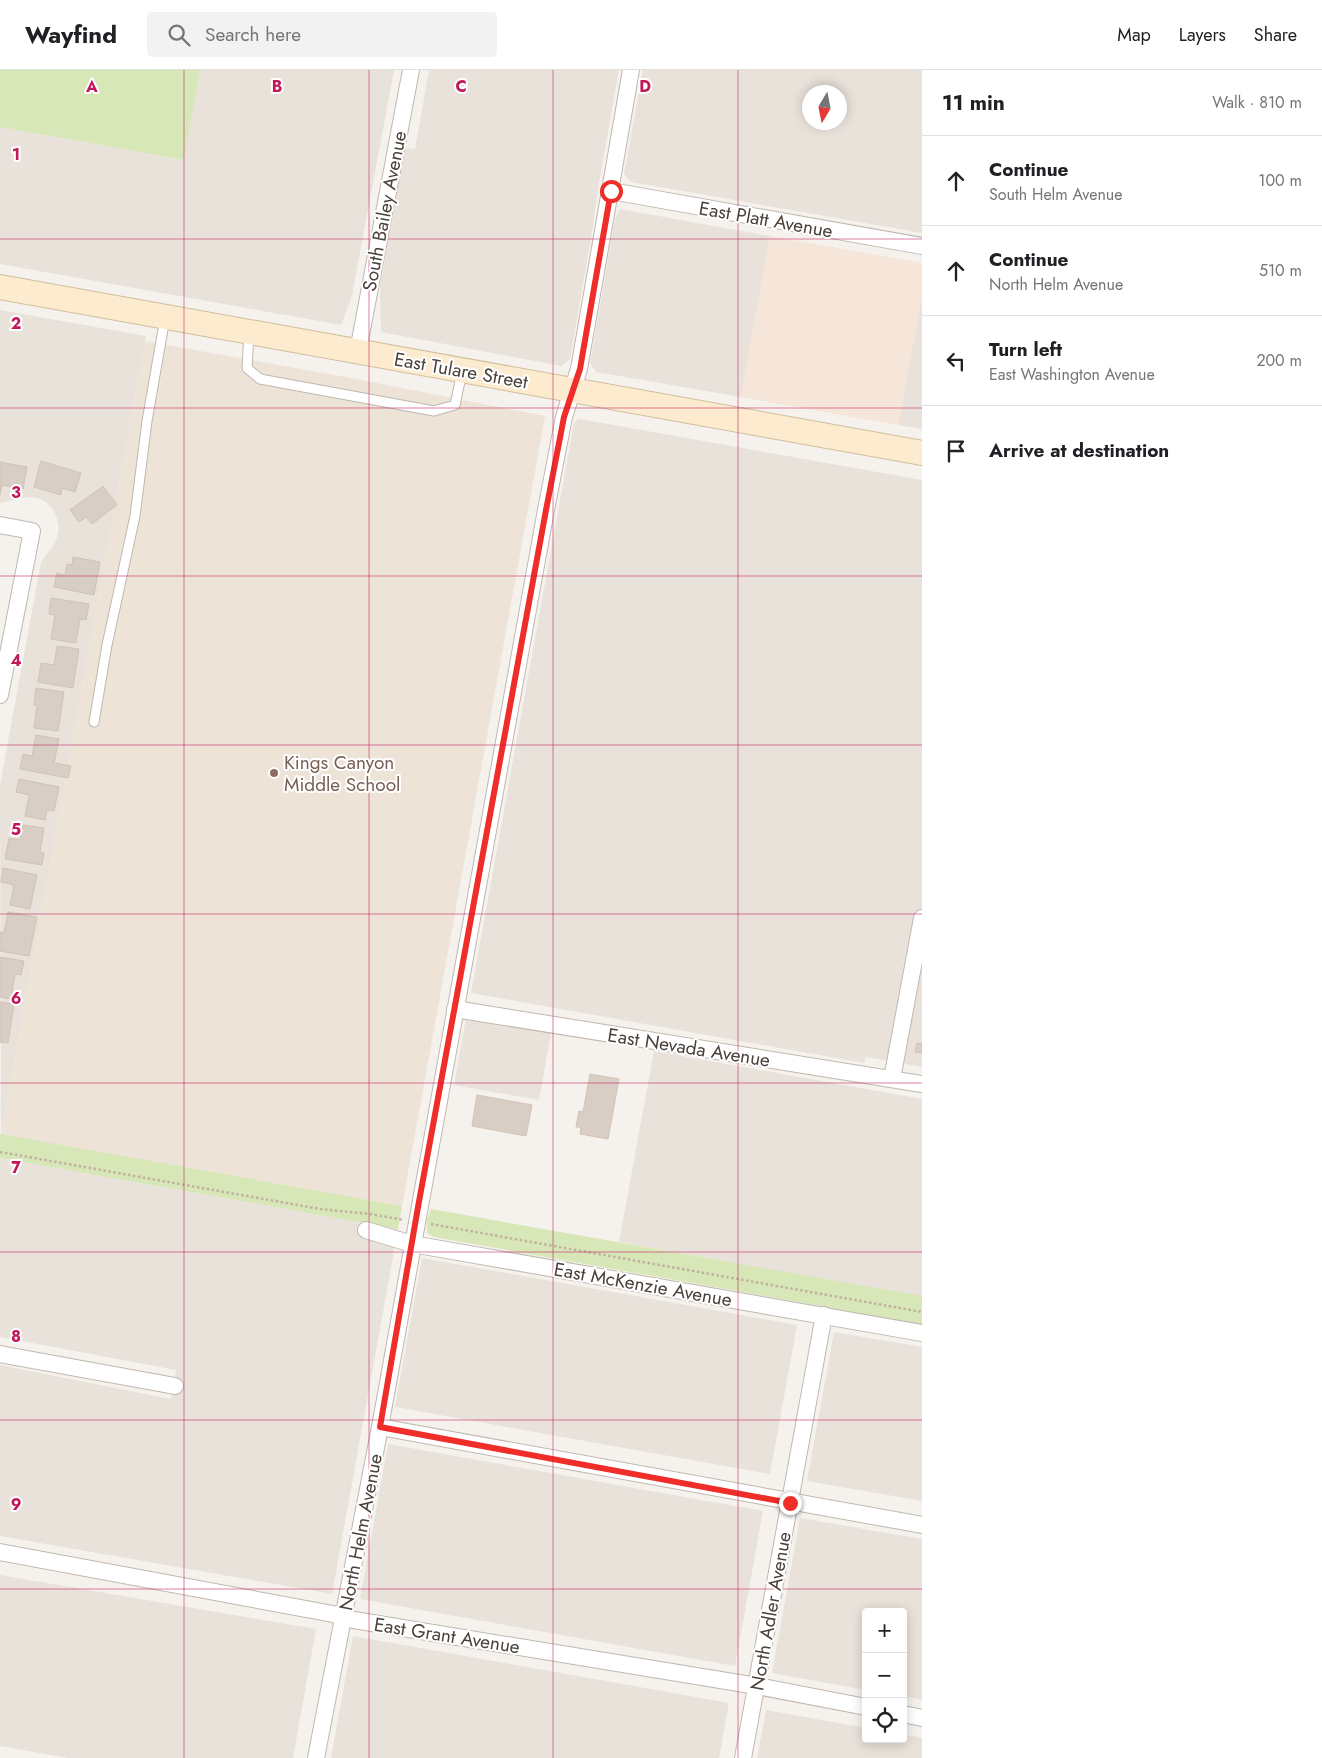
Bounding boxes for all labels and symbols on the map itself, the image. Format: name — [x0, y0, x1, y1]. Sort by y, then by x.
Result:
text: A — [85, 75, 98, 98]
text: B — [272, 75, 282, 98]
text: C — [455, 75, 467, 98]
text: D — [639, 75, 651, 98]
north arrow — [802, 85, 847, 130]
street label: South Bailey Avenue — [356, 128, 413, 294]
text: 1 — [12, 143, 20, 166]
route start — [600, 180, 623, 203]
street label: East Platt Avenue — [697, 194, 835, 245]
text: 2 — [11, 312, 21, 335]
street label: East Tulare Street — [392, 345, 530, 396]
text: 3 — [11, 481, 21, 504]
text: 4 — [10, 649, 22, 672]
place label: Kings Canyon Middle School — [284, 749, 400, 798]
marker: Kings Canyon Middle School — [268, 767, 280, 779]
text: 5 — [11, 818, 21, 841]
text: 6 — [11, 987, 21, 1010]
street label: East Nevada Avenue — [606, 1021, 772, 1074]
text: 7 — [11, 1156, 21, 1179]
street label: East McKenzie Avenue — [552, 1256, 734, 1313]
text: 8 — [11, 1325, 21, 1348]
street label: North Helm Avenue — [332, 1451, 389, 1613]
route end — [779, 1492, 802, 1515]
text: 9 — [11, 1493, 21, 1516]
street label: North Adler Avenue — [743, 1529, 798, 1693]
street label: East Grant Avenue — [372, 1611, 522, 1660]

